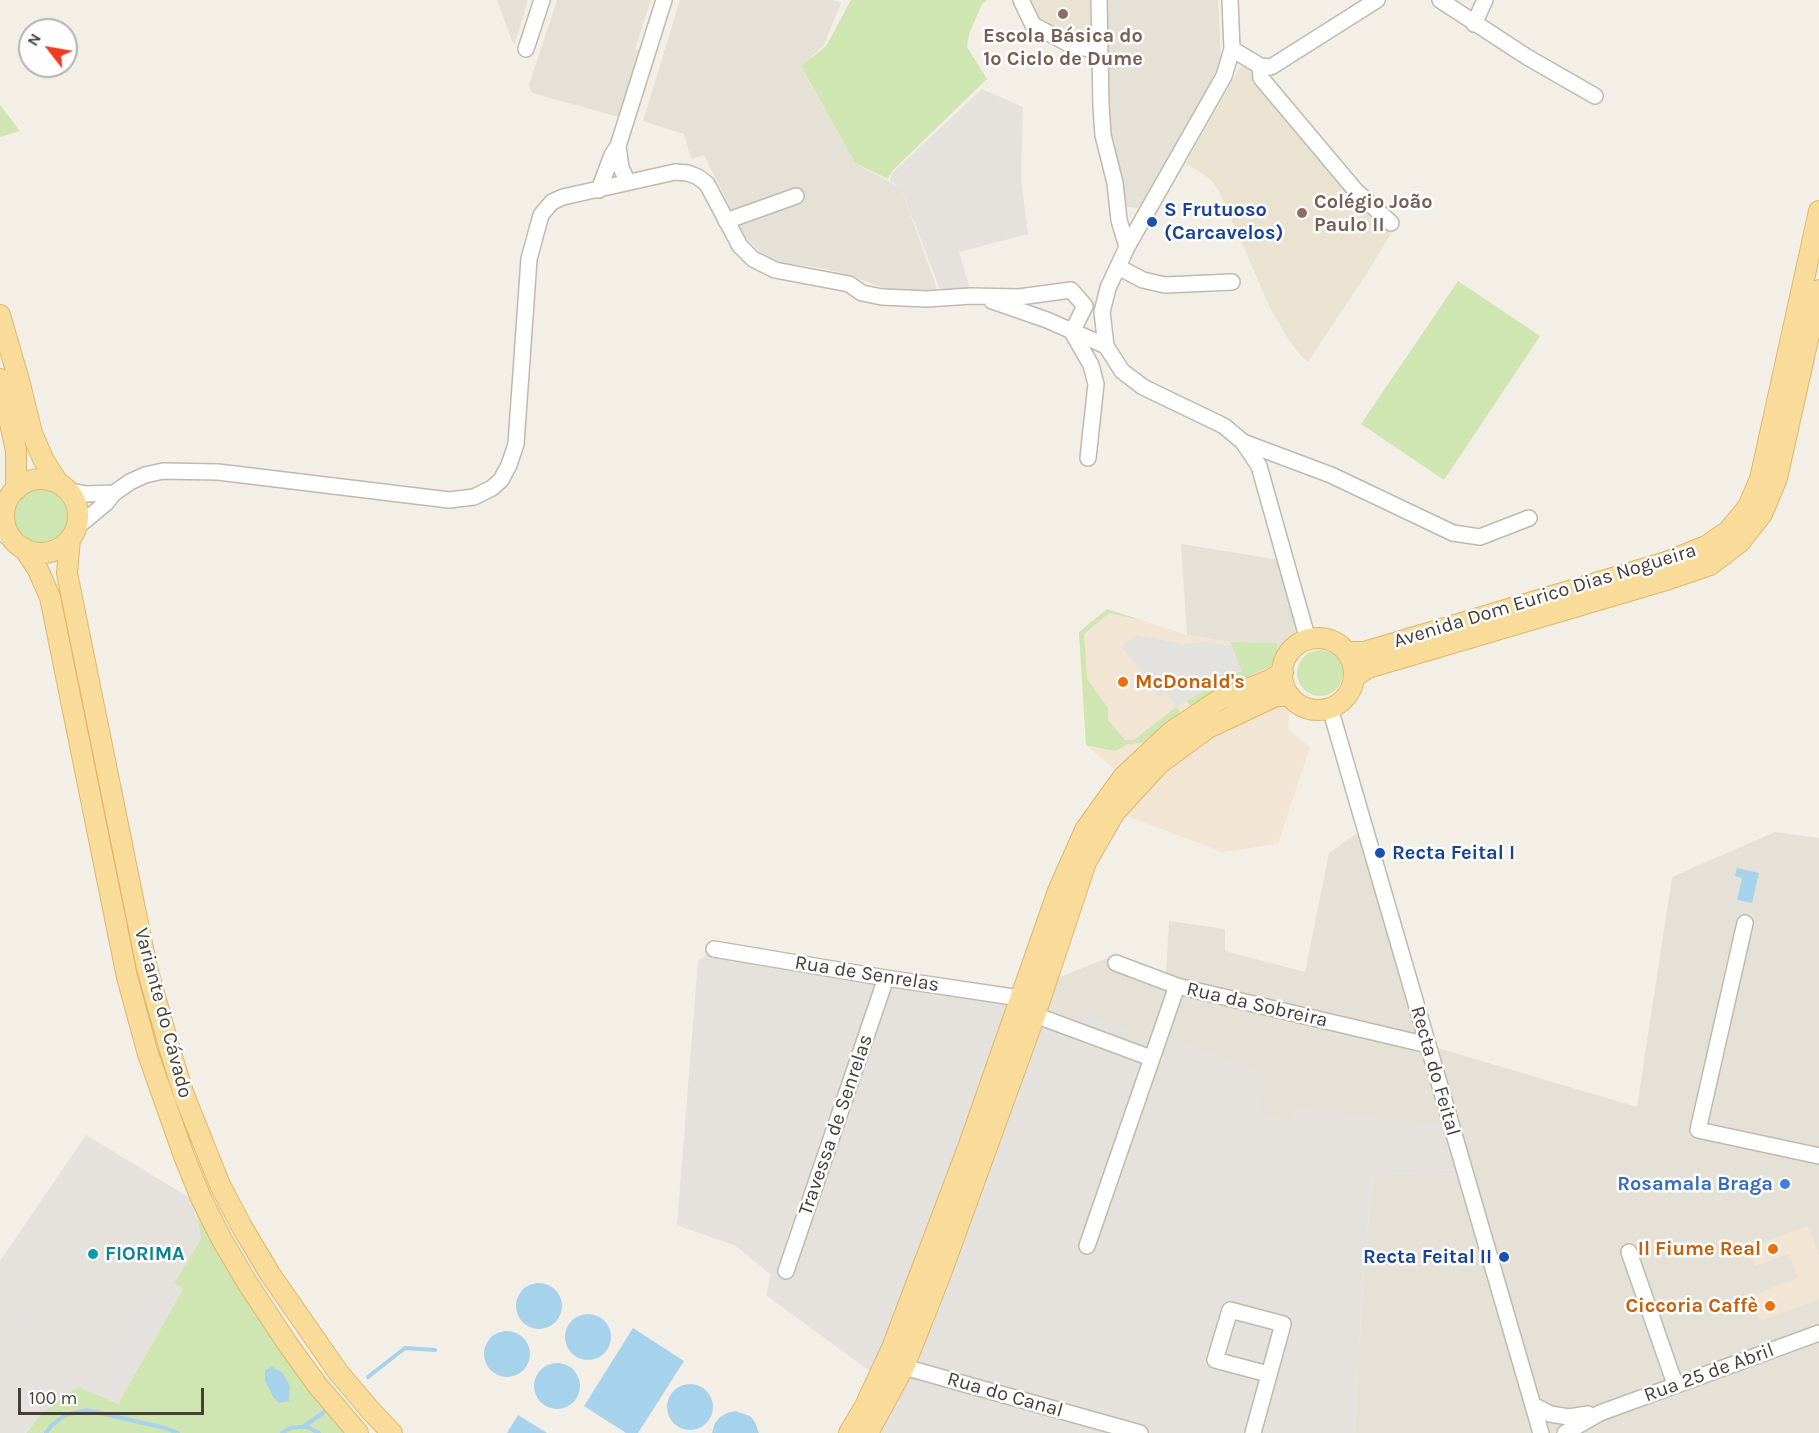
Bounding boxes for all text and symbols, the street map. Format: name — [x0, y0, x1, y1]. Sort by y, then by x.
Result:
marker: Escola Básica do 1º Ciclo de Dume — [1056, 7, 1070, 21]
north arrow — [18, 18, 78, 78]
place label: Escola Básica do 1º Ciclo de Dume — [983, 24, 1143, 71]
text: N — [23, 30, 45, 49]
place label: Colégio João Paulo II — [1314, 190, 1432, 237]
place label: S Frutuoso (Carcavelos) — [1164, 198, 1283, 245]
marker: Colégio João Paulo II — [1295, 206, 1309, 220]
marker: S Frutuoso (Carcavelos) — [1145, 215, 1159, 229]
street label: Avenida Dom Eurico Dias Nogueira — [1391, 538, 1699, 654]
place label: McDonald's — [1135, 670, 1245, 694]
marker: McDonald's — [1116, 675, 1130, 689]
place label: Recta Feital I — [1392, 841, 1515, 865]
marker: Recta Feital I — [1373, 846, 1387, 860]
street label: Variante do Cávado — [129, 925, 197, 1101]
street label: Rua de Senrelas — [793, 951, 941, 997]
street label: Rua da Sobreira — [1184, 977, 1330, 1033]
street label: Recta do Feital — [1405, 1003, 1465, 1139]
street label: Travessa de Senrelas — [794, 1031, 878, 1219]
place label: Rosamala Braga — [1617, 1172, 1773, 1196]
marker: Rosamala Braga — [1778, 1177, 1792, 1191]
place label: Il Fiume Real — [1638, 1237, 1761, 1261]
place label: FIORIMA — [105, 1242, 185, 1266]
marker: Il Fiume Real — [1766, 1242, 1780, 1256]
place label: Recta Feital II — [1363, 1245, 1492, 1269]
marker: FIORIMA — [86, 1247, 100, 1261]
marker: Recta Feital II — [1497, 1250, 1511, 1264]
place label: Ciccoria Caffè — [1625, 1294, 1758, 1318]
marker: Ciccoria Caffè — [1763, 1299, 1777, 1313]
street label: Rua 25 de Abril — [1641, 1338, 1777, 1408]
street label: Rua do Canal — [944, 1367, 1066, 1423]
scale bar — [21, 1376, 207, 1414]
text: 100 m — [29, 1387, 77, 1409]

